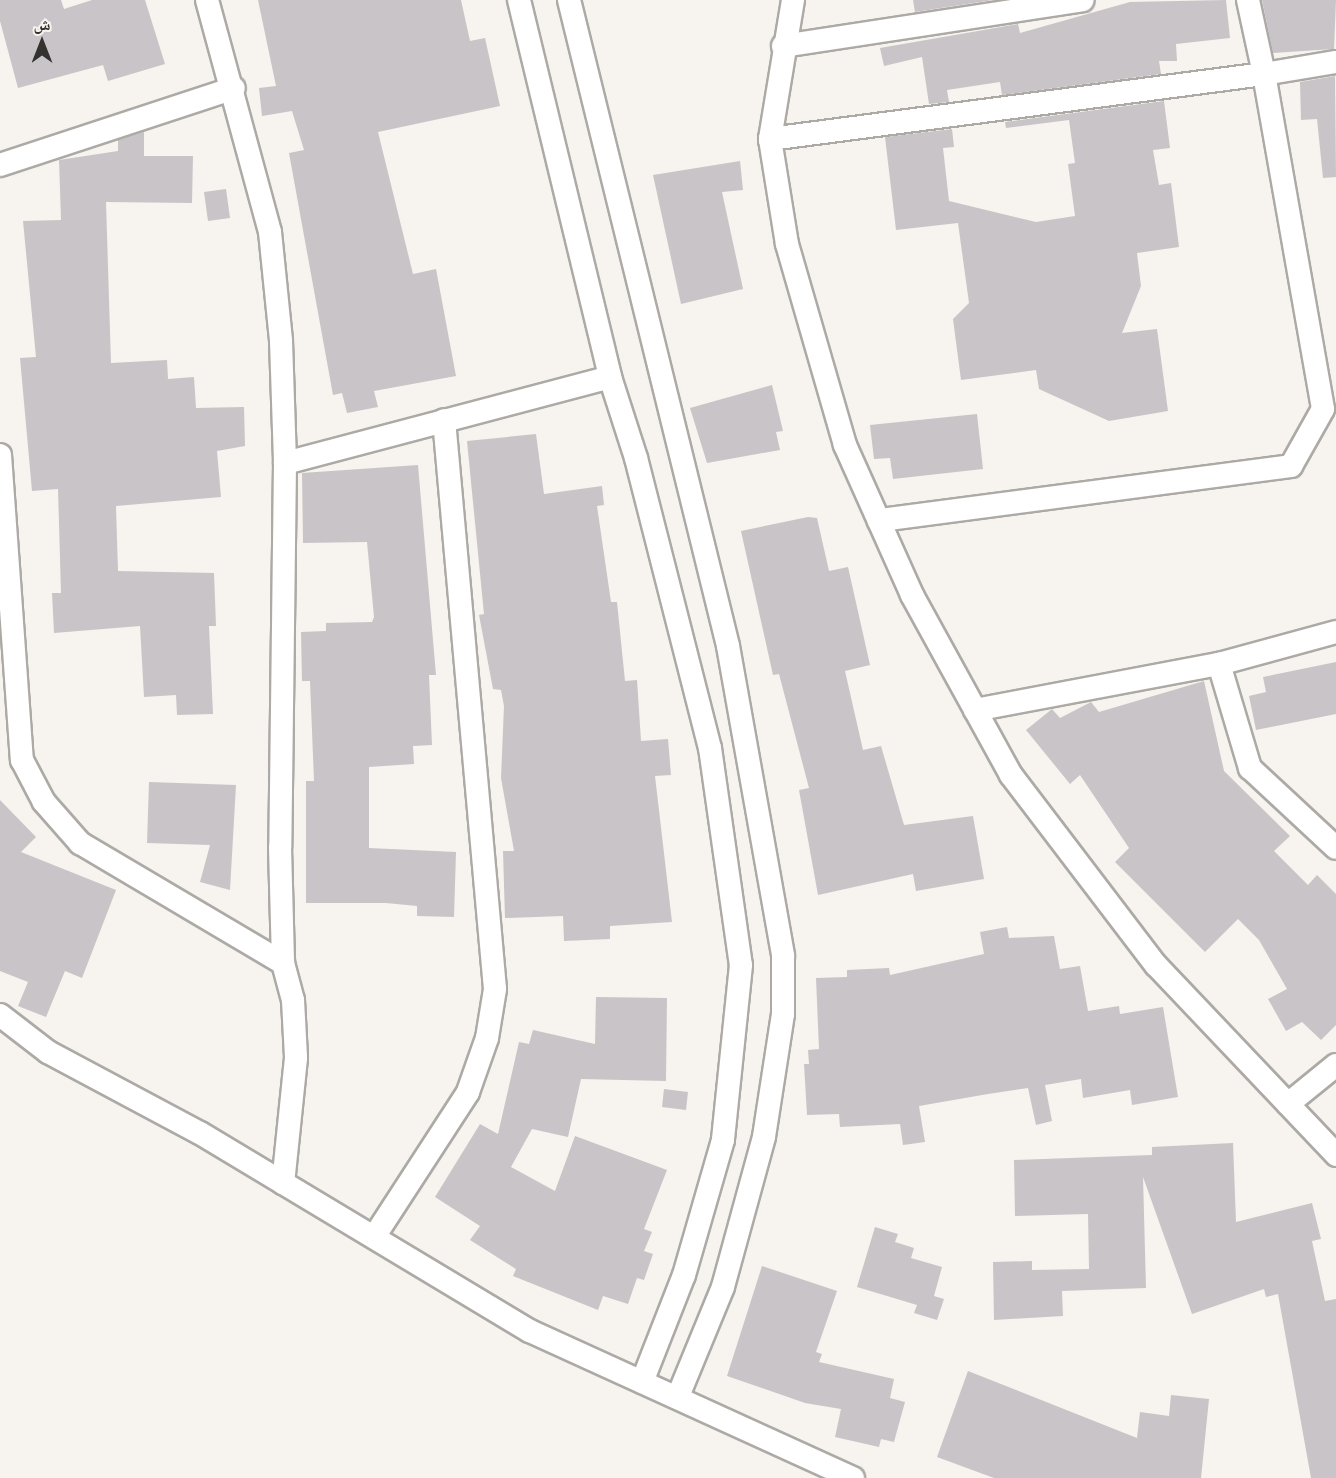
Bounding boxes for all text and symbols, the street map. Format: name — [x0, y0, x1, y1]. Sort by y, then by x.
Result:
north arrow — [12, 12, 72, 72]
text: ش — [34, 15, 50, 33]

